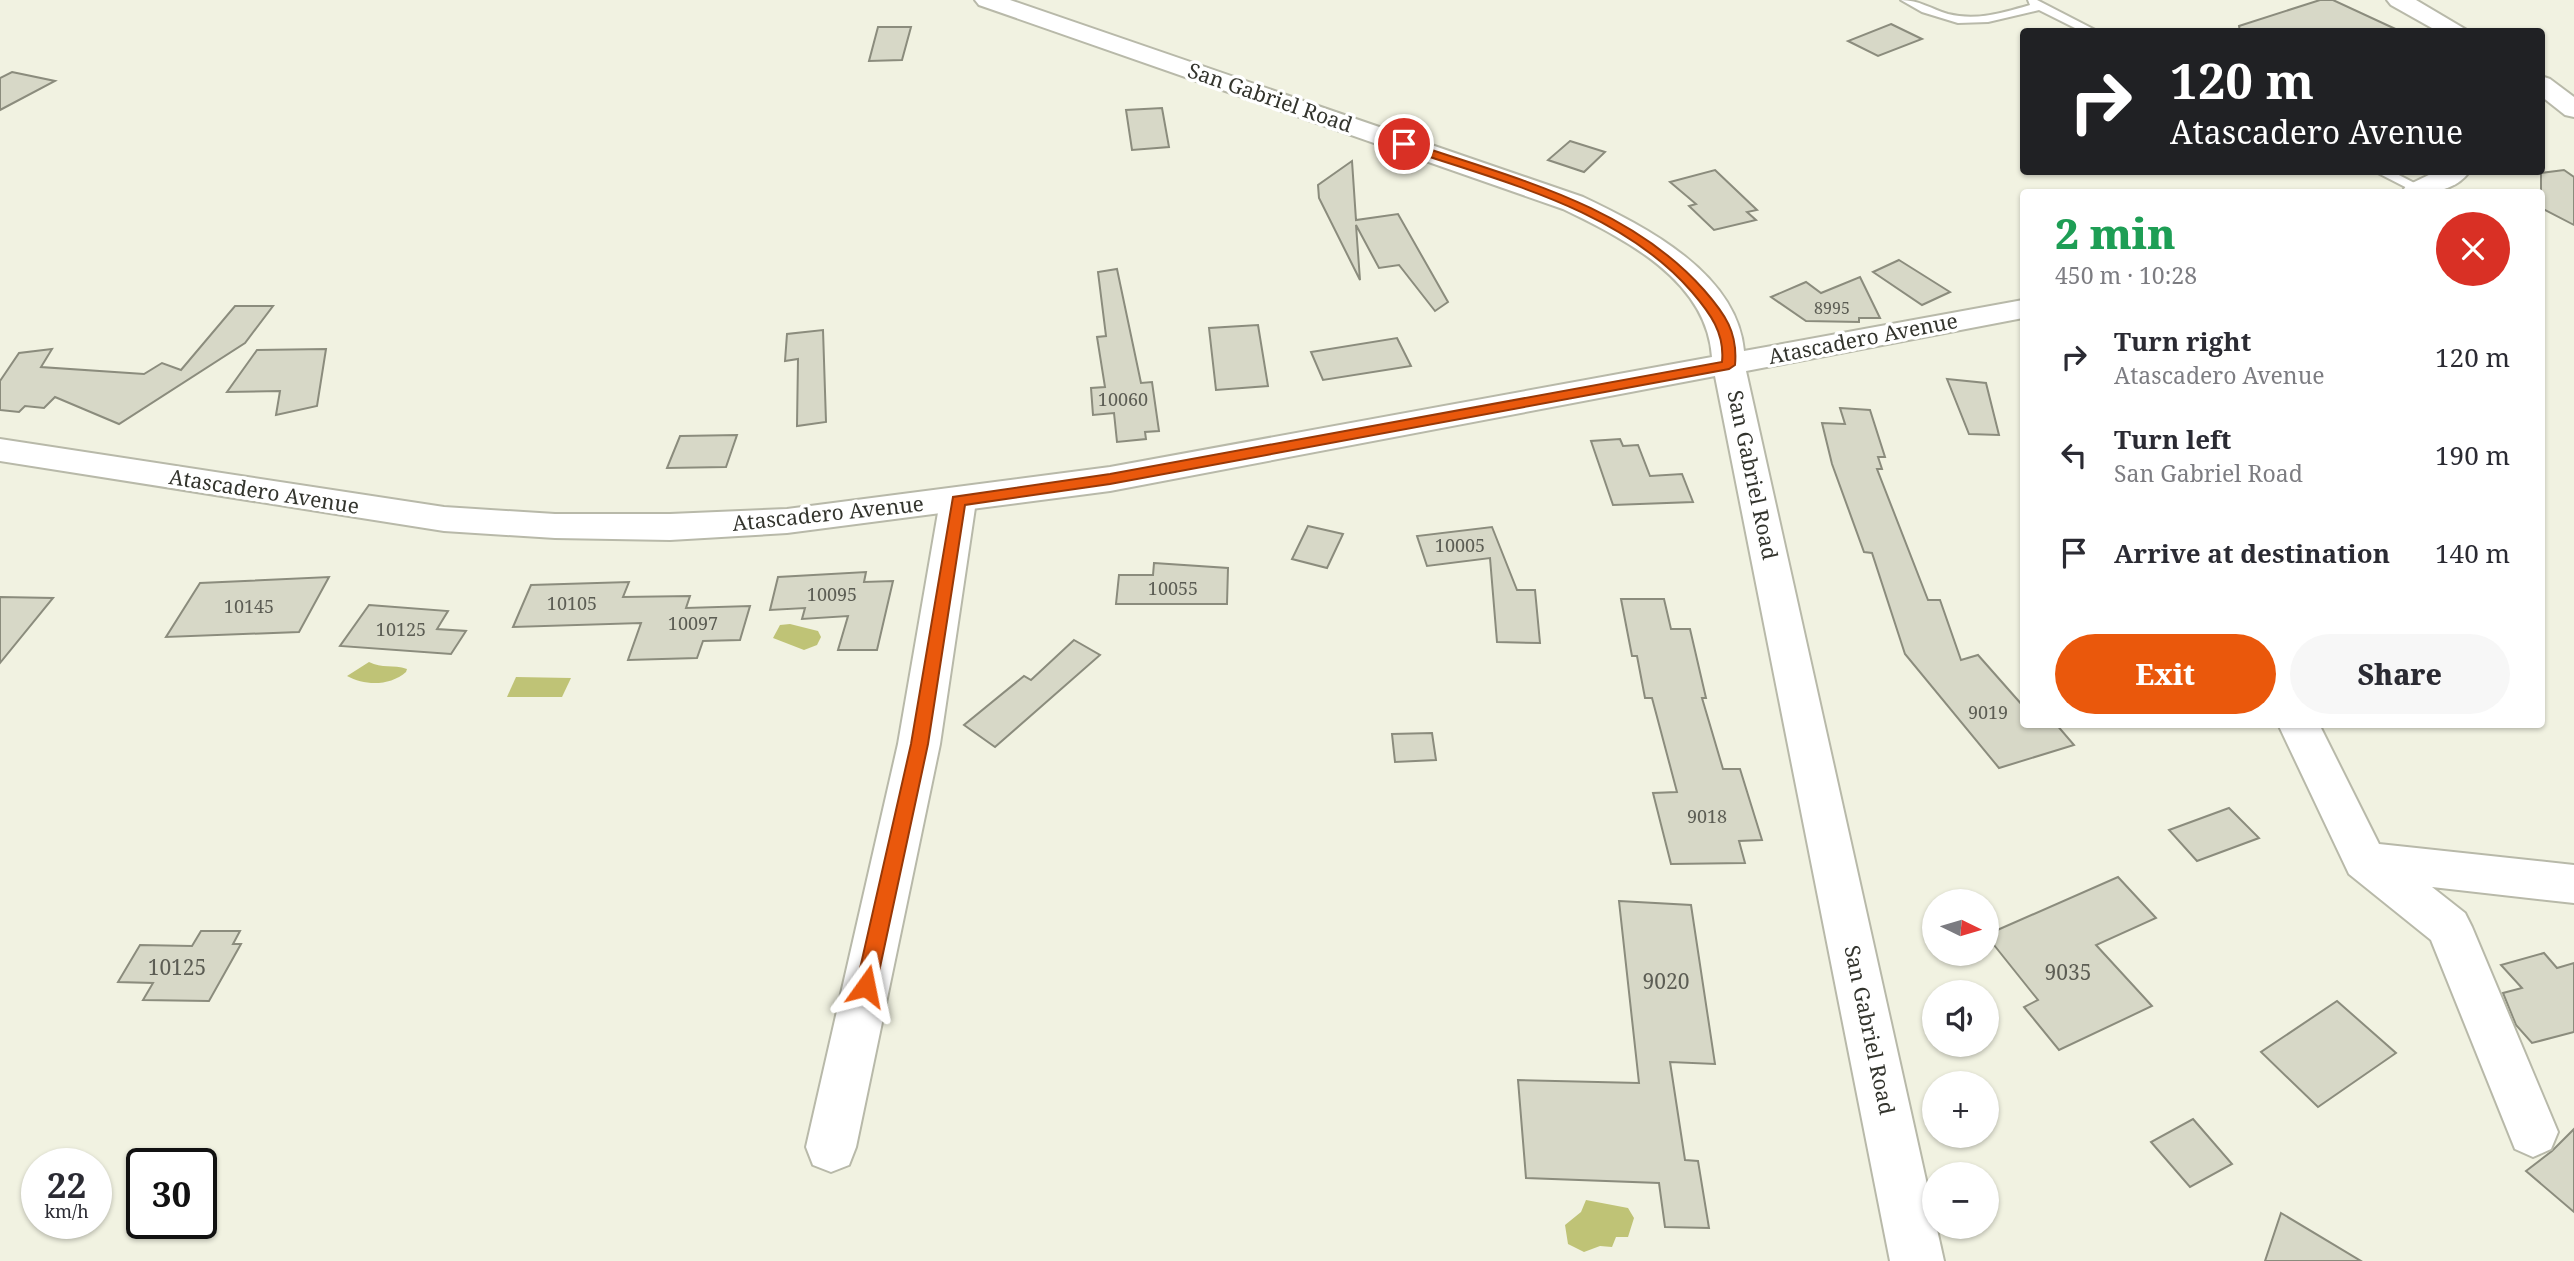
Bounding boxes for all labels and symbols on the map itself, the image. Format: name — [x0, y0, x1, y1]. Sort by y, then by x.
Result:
street label: San Gabriel Road — [1184, 56, 1356, 138]
pin — [1374, 114, 1434, 174]
house number: 8995 — [1814, 297, 1850, 319]
street label: Atascadero Avenue — [1766, 306, 1960, 370]
house number: 10060 — [1098, 387, 1148, 411]
street label: San Gabriel Road — [1721, 388, 1785, 562]
street label: Atascadero Avenue — [167, 462, 361, 520]
street label: Atascadero Avenue — [731, 489, 925, 537]
house number: 10005 — [1435, 533, 1485, 557]
house number: 10055 — [1148, 576, 1198, 600]
house number: 10095 — [807, 582, 857, 606]
house number: 10105 — [547, 591, 597, 615]
house number: 10145 — [224, 594, 274, 618]
house number: 10097 — [668, 611, 718, 635]
house number: 10125 — [376, 617, 426, 641]
house number: 9019 — [1968, 700, 2008, 724]
house number: 9018 — [1687, 804, 1727, 828]
north arrow — [1922, 889, 1998, 966]
street label: San Gabriel Road — [1838, 943, 1902, 1117]
position arrow — [829, 949, 903, 1023]
house number: 10125 — [148, 953, 206, 981]
house number: 9035 — [2045, 958, 2091, 986]
house number: 9020 — [1643, 967, 1689, 995]
speed limit sign: 30 — [126, 1148, 217, 1239]

